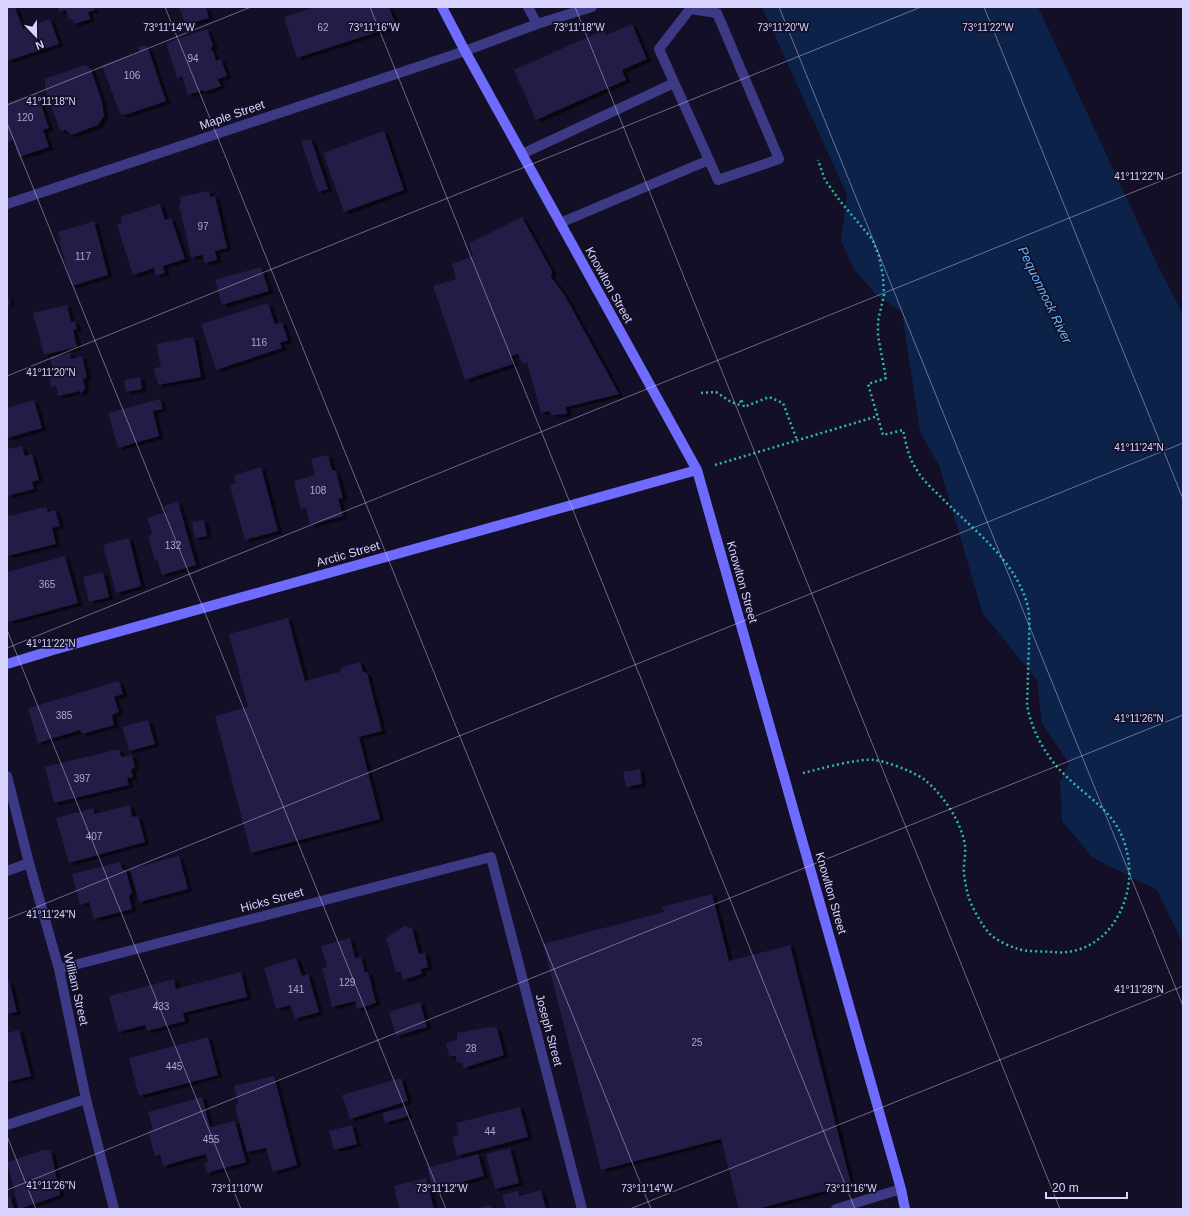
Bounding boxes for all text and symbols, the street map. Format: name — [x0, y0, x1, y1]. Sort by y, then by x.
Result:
north arrow — [16, 16, 56, 56]
text: 73°11'14"W — [143, 22, 195, 33]
house number: 62 — [317, 22, 329, 33]
text: 73°11'16"W — [348, 22, 400, 33]
text: 73°11'18"W — [553, 22, 605, 33]
text: 73°11'20"W — [757, 22, 809, 33]
text: 73°11'22"W — [962, 22, 1014, 33]
text: N — [34, 38, 46, 52]
house number: 94 — [187, 53, 199, 64]
house number: 106 — [124, 70, 141, 81]
text: 41°11'18"N — [26, 96, 76, 107]
street label: Maple Street — [198, 97, 267, 133]
house number: 120 — [17, 112, 34, 123]
text: 41°11'22"N — [1114, 171, 1164, 182]
house number: 97 — [197, 221, 209, 232]
water label: Pequonnock River — [1015, 244, 1075, 347]
street label: Knowlton Street — [582, 245, 636, 326]
house number: 117 — [75, 251, 91, 262]
house number: 116 — [251, 337, 267, 348]
text: 41°11'20"N — [26, 367, 76, 378]
text: 41°11'24"N — [1114, 442, 1164, 453]
house number: 108 — [310, 485, 327, 496]
street label: Arctic Street — [315, 538, 382, 570]
street label: Knowlton Street — [724, 539, 761, 625]
house number: 132 — [165, 540, 182, 551]
house number: 365 — [39, 579, 56, 590]
text: 41°11'22"N — [26, 638, 76, 649]
house number: 385 — [56, 710, 73, 721]
text: 41°11'26"N — [1114, 713, 1164, 724]
house number: 397 — [74, 773, 91, 784]
house number: 407 — [86, 831, 103, 842]
street label: Knowlton Street — [813, 850, 850, 936]
street label: Hicks Street — [239, 885, 306, 915]
text: 41°11'24"N — [26, 909, 76, 920]
street label: William Street — [61, 951, 91, 1027]
house number: 129 — [339, 977, 356, 988]
house number: 141 — [288, 984, 305, 995]
text: 41°11'28"N — [1114, 984, 1164, 995]
street label: Joseph Street — [533, 992, 566, 1068]
house number: 433 — [153, 1001, 170, 1012]
house number: 25 — [691, 1037, 703, 1048]
house number: 28 — [465, 1043, 477, 1054]
house number: 445 — [166, 1061, 183, 1072]
house number: 44 — [484, 1126, 496, 1137]
house number: 455 — [203, 1134, 220, 1145]
scale bar — [1046, 1174, 1127, 1200]
text: 41°11'26"N — [26, 1180, 76, 1191]
text: 20 m — [1052, 1181, 1079, 1195]
text: 73°11'10"W — [211, 1183, 263, 1194]
text: 73°11'12"W — [416, 1183, 468, 1194]
text: 73°11'14"W — [621, 1183, 673, 1194]
text: 73°11'16"W — [825, 1183, 877, 1194]

